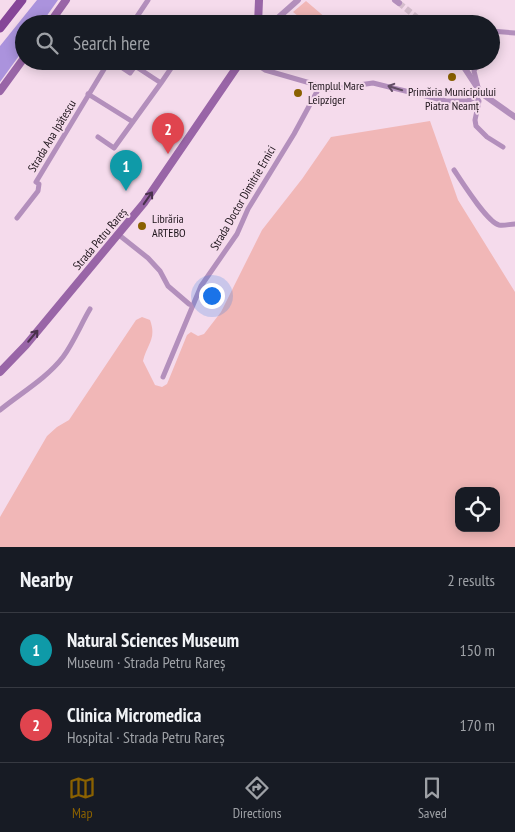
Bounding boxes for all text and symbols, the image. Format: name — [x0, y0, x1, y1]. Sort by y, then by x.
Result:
search box — [15, 15, 500, 70]
icon: search — [33, 29, 61, 57]
text: Search here — [73, 31, 150, 55]
marker: Primăria Municipiului Piatra Neamț — [446, 71, 458, 83]
place label: Templul Mare Leipziger — [308, 78, 364, 107]
one-way arrow — [387, 83, 403, 93]
place label: Primăria Municipiului Piatra Neamț — [408, 84, 496, 113]
marker: Templul Mare Leipziger — [292, 87, 304, 99]
street label: Strada Ana Ipătescu — [24, 97, 79, 175]
pin: 2 — [152, 113, 184, 154]
street label: Strada Doctor Dimitrie Ernici — [207, 143, 279, 253]
pin: 1 — [110, 150, 142, 191]
one-way arrow — [143, 191, 153, 205]
street label: Strada Petru Rareș — [69, 205, 130, 273]
place label: Librăria ARTEBO — [152, 211, 186, 240]
marker: Librăria ARTEBO — [136, 220, 148, 232]
your location — [199, 283, 225, 309]
one-way arrow — [27, 330, 39, 343]
map controls — [455, 487, 500, 532]
button: locate — [455, 487, 500, 532]
text: Nearby — [20, 566, 73, 593]
text: 2 results — [448, 570, 495, 590]
text: Natural Sciences Museum — [67, 628, 239, 652]
text: 1 — [32, 640, 40, 660]
text: 150 m — [460, 640, 495, 660]
text: Museum · Strada Petru Rareș — [67, 652, 225, 672]
text: Clinica Micromedica — [67, 703, 201, 727]
text: 2 — [32, 715, 40, 735]
text: 170 m — [460, 715, 495, 735]
text: Hospital · Strada Petru Rareș — [67, 727, 225, 747]
tab: Map — [68, 774, 96, 822]
tab: Directions — [233, 774, 281, 822]
tab: Saved — [418, 774, 447, 822]

